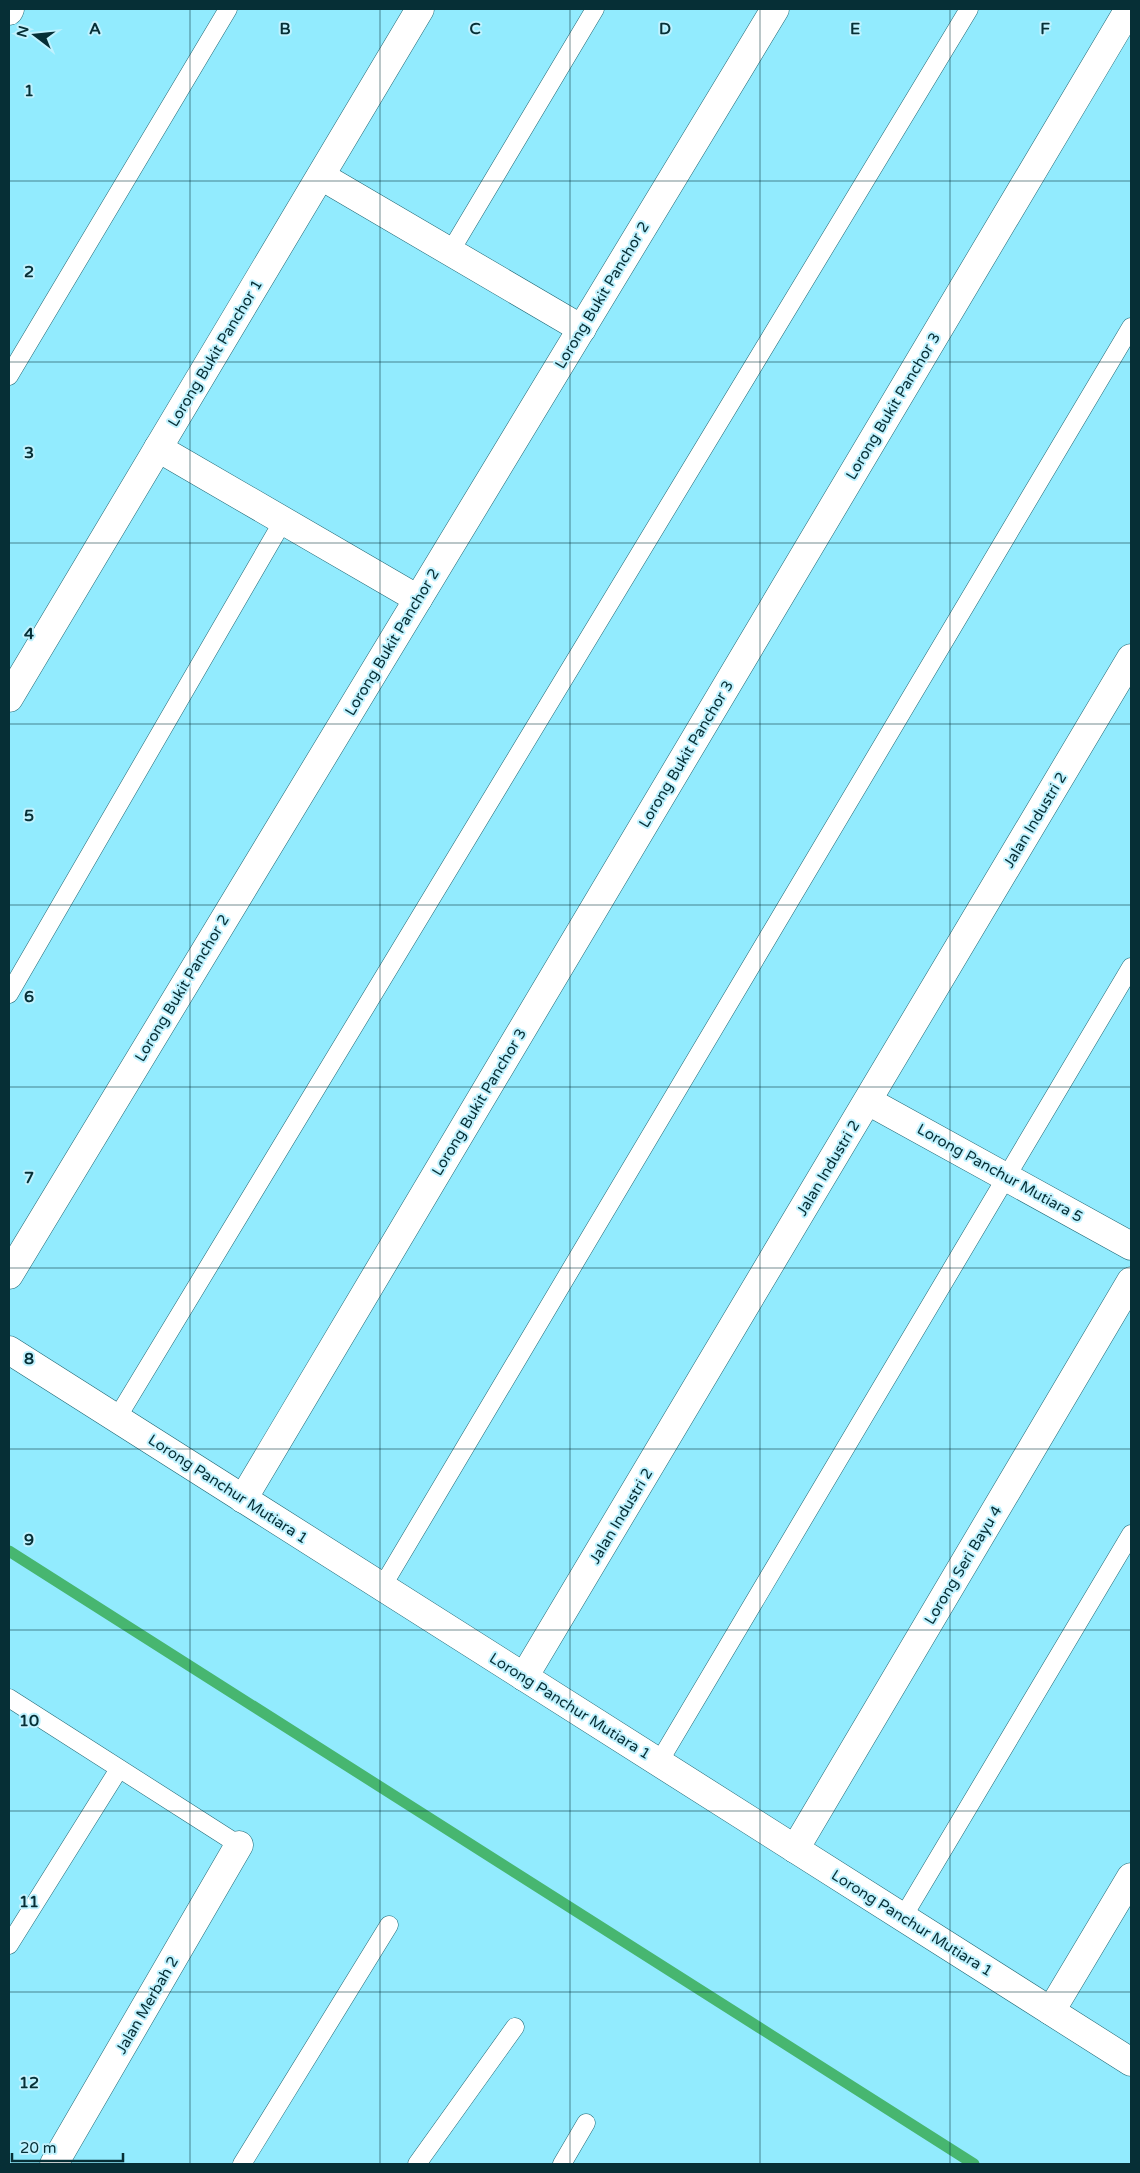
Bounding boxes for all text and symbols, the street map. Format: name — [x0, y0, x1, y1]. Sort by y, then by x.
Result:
north arrow — [10, 10, 60, 60]
text: A — [89, 19, 101, 39]
text: B — [279, 19, 291, 39]
text: C — [469, 19, 481, 39]
text: D — [659, 19, 671, 39]
text: E — [850, 19, 860, 39]
text: F — [1040, 19, 1050, 39]
text: N — [13, 24, 33, 39]
text: 1 — [24, 81, 34, 101]
street label: Lorong Bukit Panchor 2 — [551, 218, 653, 372]
text: 2 — [24, 262, 34, 282]
street label: Lorong Bukit Panchor 1 — [164, 276, 266, 430]
street label: Lorong Bukit Panchor 3 — [842, 329, 944, 483]
text: 3 — [24, 443, 34, 463]
street label: Lorong Bukit Panchor 2 — [341, 565, 443, 719]
text: 4 — [24, 624, 34, 644]
street label: Lorong Bukit Panchor 3 — [635, 677, 737, 831]
street label: Jalan Industri 2 — [999, 769, 1071, 871]
text: 5 — [24, 806, 34, 826]
street label: Lorong Bukit Panchor 2 — [131, 911, 233, 1065]
text: 6 — [24, 987, 34, 1007]
street label: Lorong Bukit Panchor 3 — [428, 1025, 530, 1179]
street label: Jalan Industri 2 — [792, 1117, 864, 1219]
street label: Lorong Panchur Mutiara 5 — [914, 1120, 1086, 1226]
text: 7 — [24, 1168, 34, 1188]
text: 8 — [24, 1349, 34, 1369]
street label: Lorong Panchur Mutiara 1 — [145, 1431, 311, 1547]
street label: Jalan Industri 2 — [585, 1465, 657, 1567]
street label: Lorong Seri Bayu 4 — [920, 1502, 1006, 1628]
text: 9 — [24, 1530, 34, 1550]
street label: Lorong Panchur Mutiara 1 — [486, 1649, 654, 1763]
text: 10 — [19, 1711, 39, 1731]
street label: Lorong Panchur Mutiara 1 — [828, 1866, 996, 1980]
text: 11 — [19, 1892, 39, 1912]
street label: Jalan Merbah 2 — [112, 1953, 182, 2057]
text: 12 — [19, 2073, 39, 2093]
scale bar — [12, 2130, 124, 2162]
text: 20 m — [20, 2139, 57, 2157]

